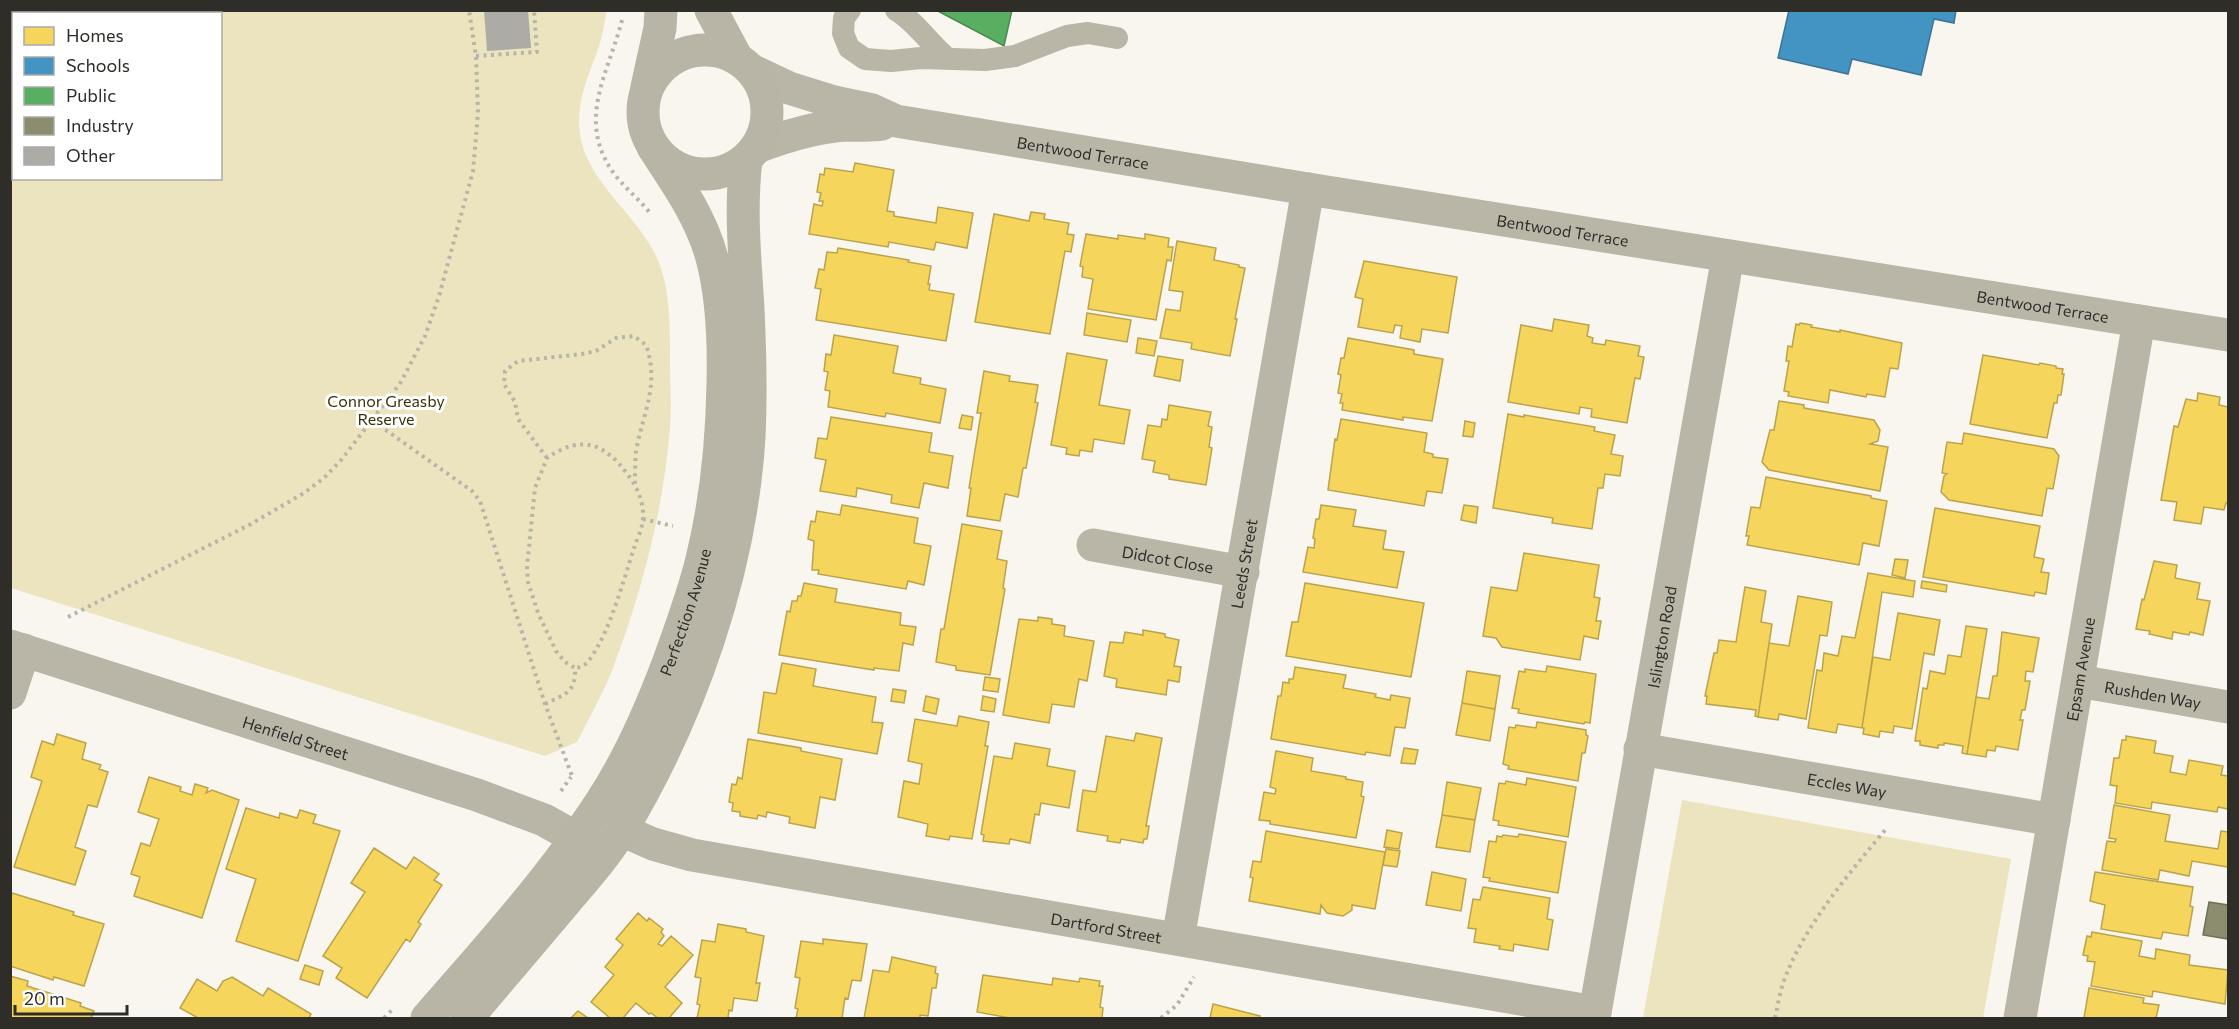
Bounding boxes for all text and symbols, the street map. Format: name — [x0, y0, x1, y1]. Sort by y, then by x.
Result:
legend — [12, 12, 222, 180]
text: Homes — [66, 24, 124, 46]
text: Schools — [66, 54, 130, 76]
text: Public — [66, 84, 116, 106]
text: Industry — [66, 114, 134, 136]
street label: Bentwood Terrace — [1016, 132, 1150, 172]
text: Other — [66, 144, 115, 166]
street label: Bentwood Terrace — [1495, 210, 1630, 249]
street label: Bentwood Terrace — [1975, 286, 2110, 325]
park label: Connor Greasby Reserve — [327, 391, 445, 428]
street label: Leeds Street — [1226, 517, 1260, 610]
street label: Didcot Close — [1121, 541, 1215, 576]
street label: Perfection Avenue — [655, 546, 714, 678]
street label: Islington Road — [1643, 584, 1679, 689]
street label: Epsam Avenue — [2061, 616, 2098, 722]
street label: Rushden Way — [2103, 676, 2203, 712]
street label: Henfield Street — [240, 711, 352, 763]
street label: Eccles Way — [1806, 768, 1888, 801]
street label: Dartford Street — [1049, 908, 1164, 946]
scale bar — [15, 978, 128, 1016]
text: 20 m — [24, 987, 65, 1009]

